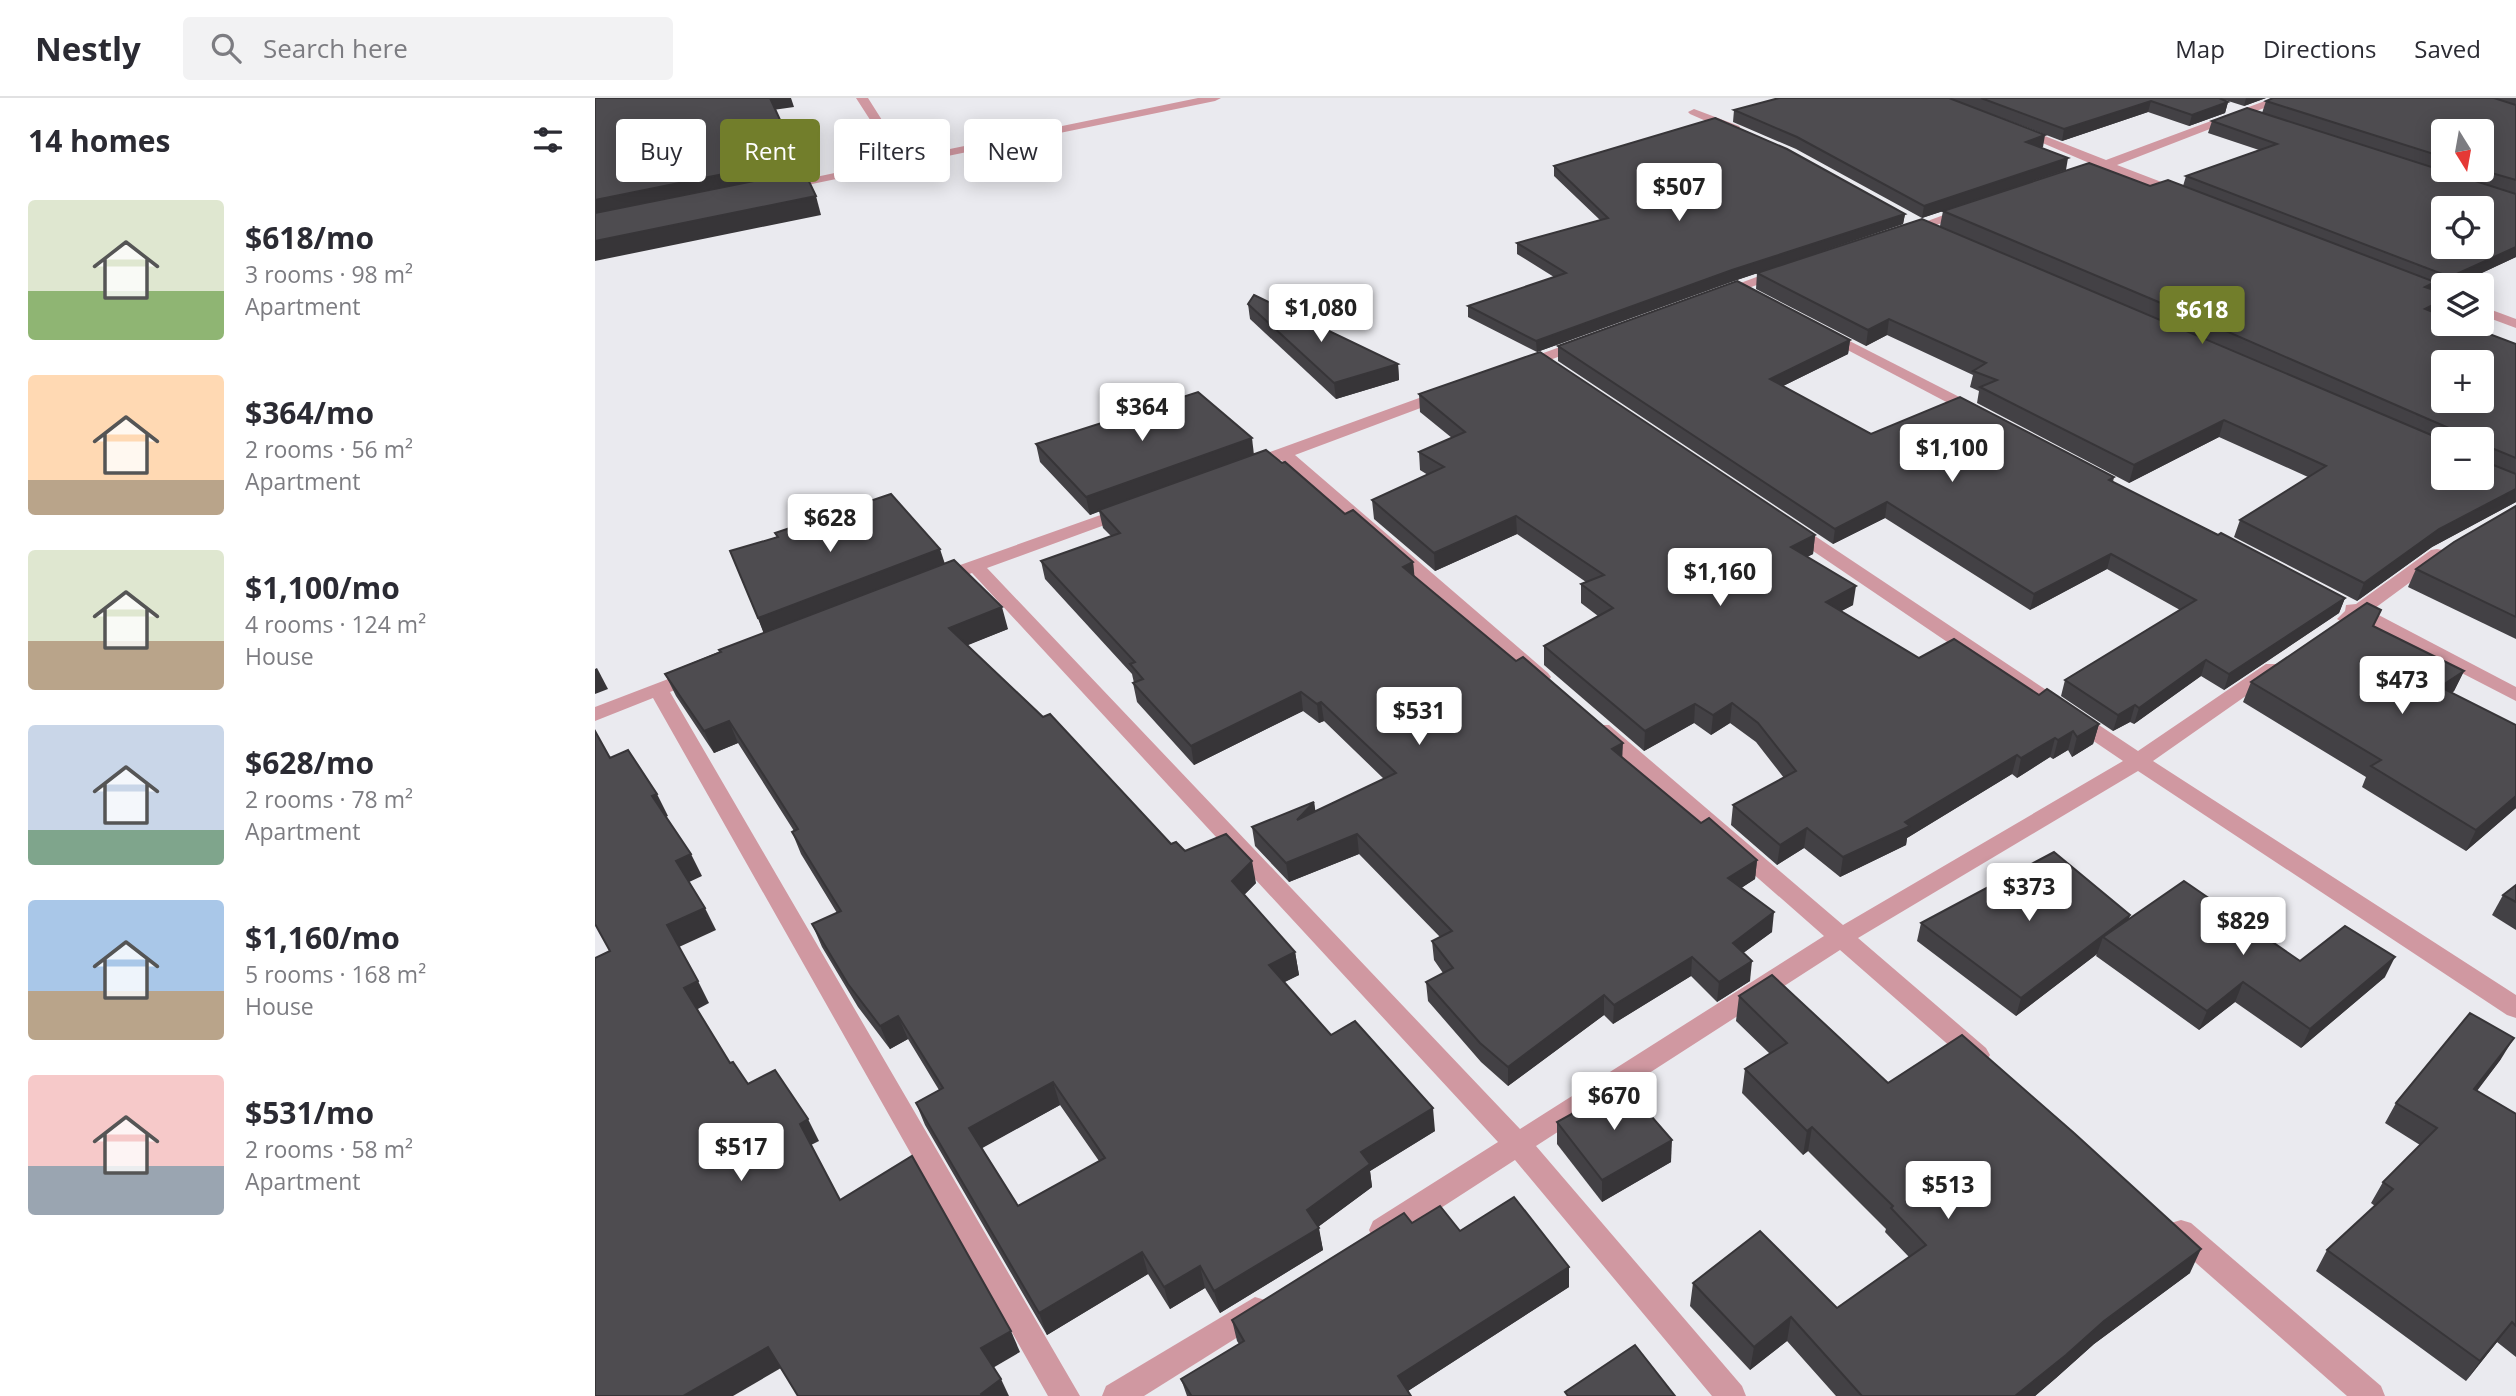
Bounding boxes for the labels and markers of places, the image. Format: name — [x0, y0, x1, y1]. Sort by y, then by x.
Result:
pin: $507 — [1638, 164, 1720, 223]
pin: $1,080 — [1264, 285, 1378, 344]
pin: $618 — [2161, 286, 2243, 346]
pin: $364 — [1101, 384, 1183, 443]
pin: $1,100 — [1895, 424, 2009, 484]
pin: $628 — [789, 494, 871, 554]
pin: $1,160 — [1663, 548, 1777, 608]
pin: $473 — [2361, 656, 2443, 716]
pin: $531 — [1378, 688, 1460, 747]
pin: $373 — [1988, 864, 2070, 923]
pin: $829 — [2202, 898, 2284, 957]
pin: $670 — [1573, 1072, 1655, 1132]
pin: $517 — [700, 1124, 782, 1183]
pin: $513 — [1907, 1162, 1989, 1221]

